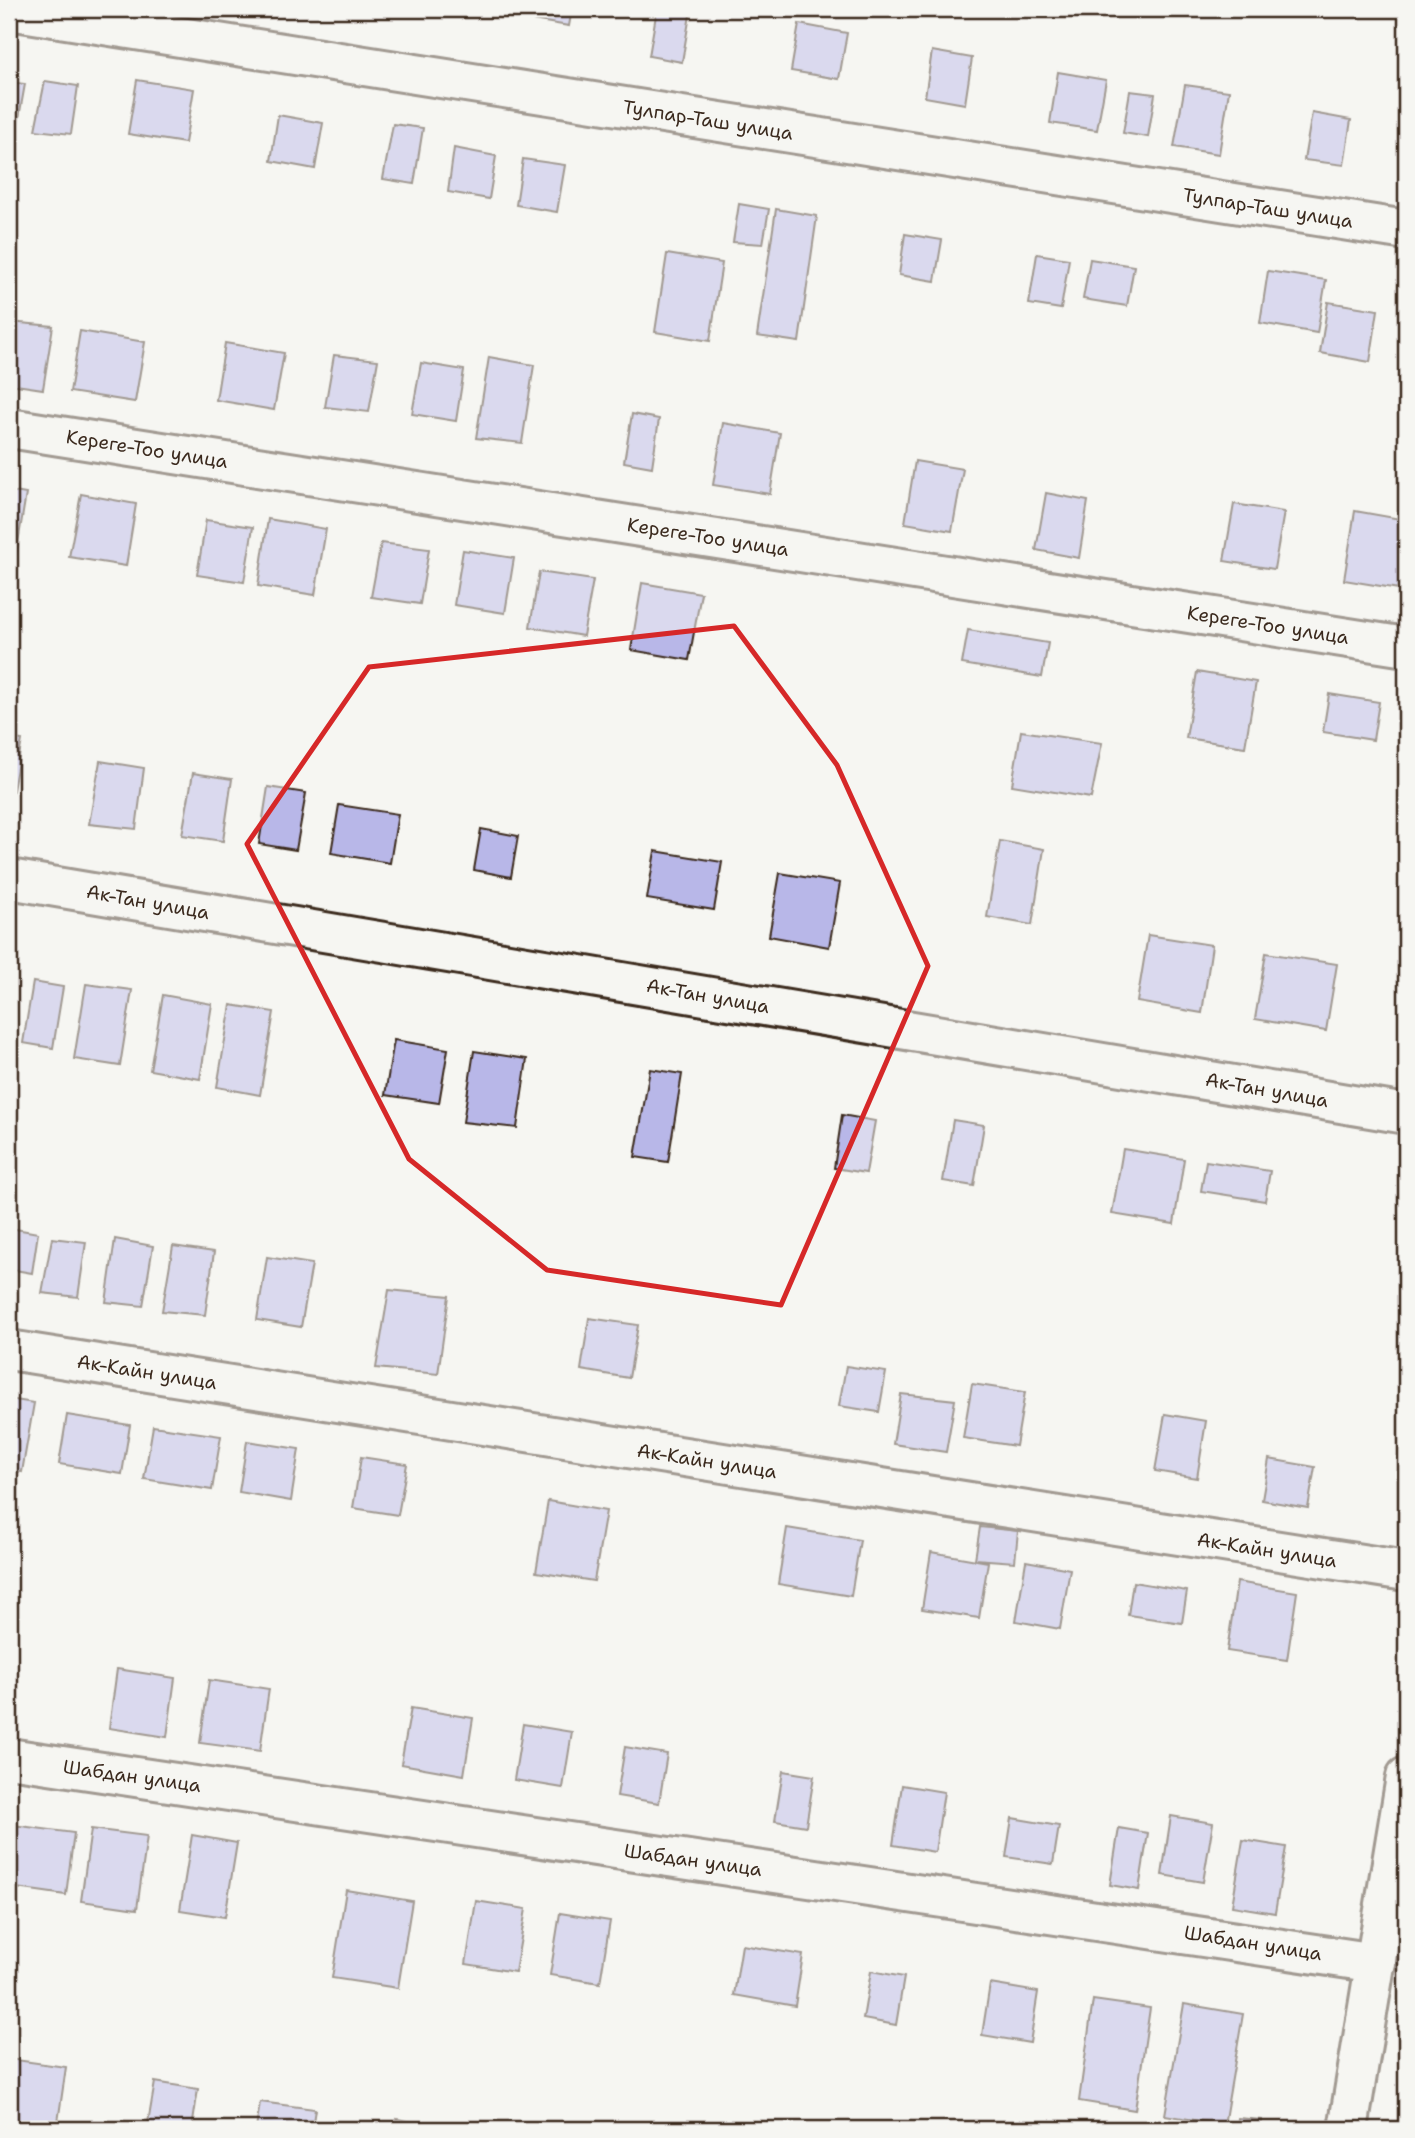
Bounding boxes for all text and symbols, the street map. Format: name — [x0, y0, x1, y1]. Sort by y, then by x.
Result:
street label: Тулпар-Таш улица — [621, 94, 795, 146]
street label: Тулпар-Таш улица — [1181, 182, 1355, 234]
street label: Кереге-Тоо улица — [64, 424, 230, 474]
street label: Кереге-Тоо улица — [625, 512, 791, 562]
street label: Кереге-Тоо улица — [1185, 600, 1351, 650]
street label: Ак-Тан улица — [85, 879, 212, 925]
street label: Ак-Тан улица — [645, 973, 772, 1019]
street label: Ак-Тан улица — [1204, 1067, 1331, 1113]
street label: Ак-Кайн улица — [75, 1349, 219, 1395]
street label: Ак-Кайн улица — [635, 1438, 779, 1484]
street label: Ак-Кайн улица — [1195, 1527, 1339, 1573]
street label: Шабдан улица — [61, 1754, 203, 1798]
street label: Шабдан улица — [622, 1838, 764, 1882]
street label: Шабдан улица — [1182, 1920, 1324, 1966]

